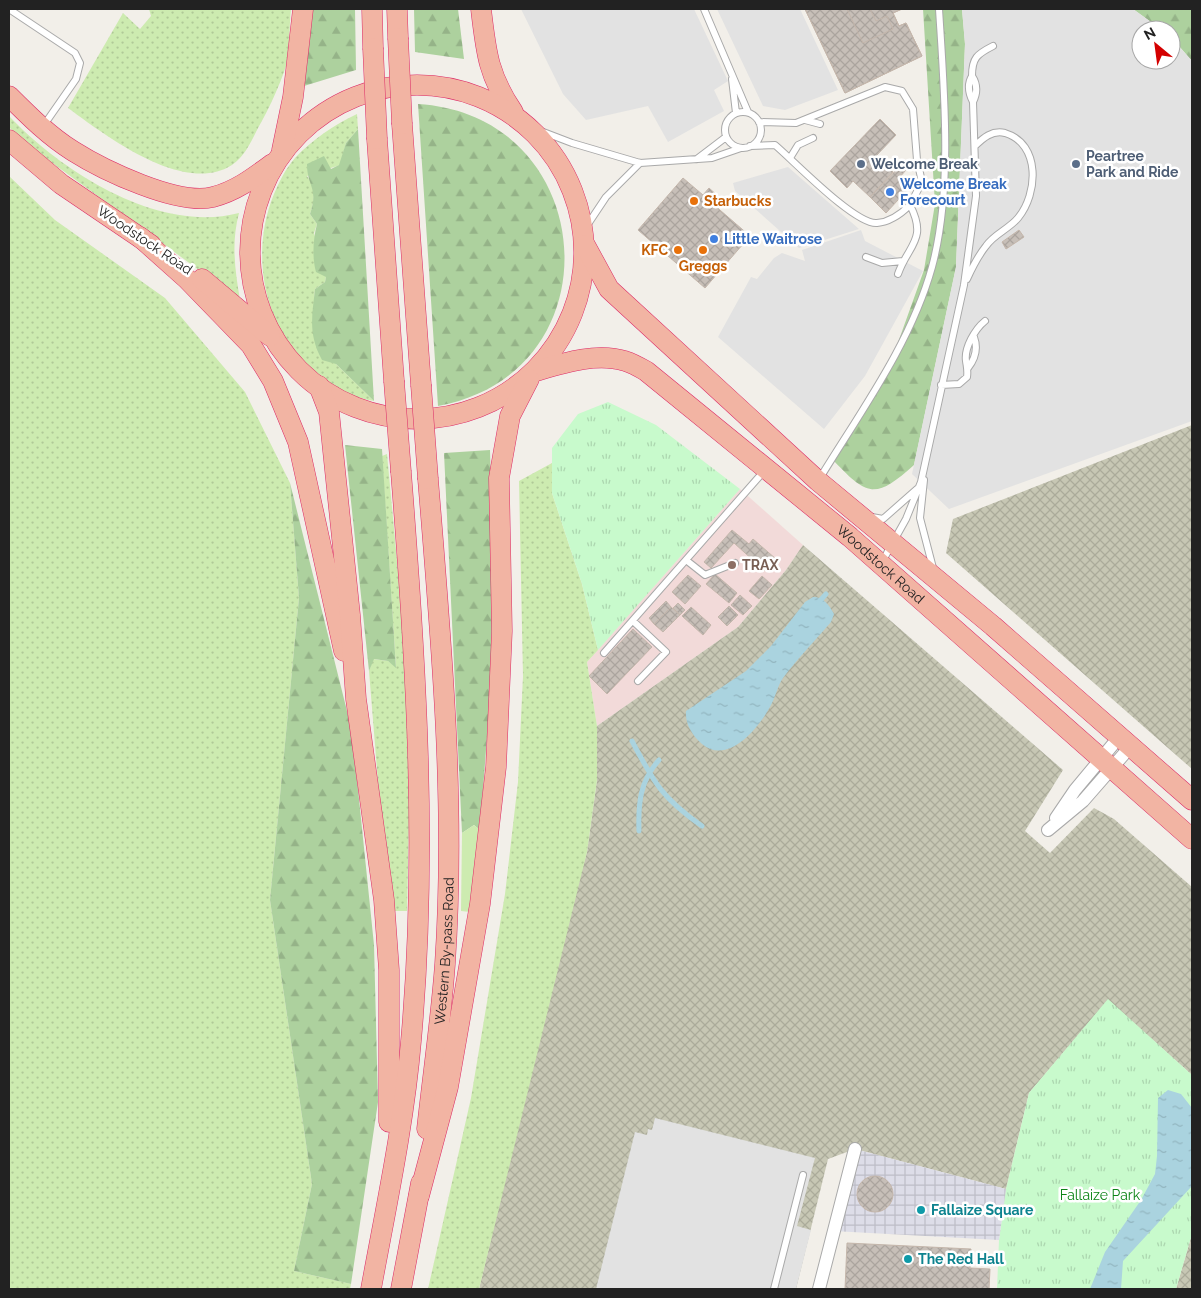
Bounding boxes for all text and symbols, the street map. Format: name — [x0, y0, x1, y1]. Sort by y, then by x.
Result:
north arrow — [1131, 20, 1181, 70]
text: N — [1141, 24, 1158, 43]
place label: Peartree Park and Ride — [1086, 148, 1179, 180]
place label: Welcome Break — [871, 156, 978, 172]
marker: Welcome Break — [855, 158, 867, 170]
marker: Peartree Park and Ride — [1070, 158, 1082, 170]
place label: Welcome Break Forecourt — [900, 176, 1007, 208]
marker: Welcome Break Forecourt — [884, 186, 896, 198]
place label: Starbucks — [704, 193, 771, 209]
marker: Starbucks — [688, 195, 700, 207]
street label: Woodstock Road — [95, 202, 195, 278]
place label: Little Waitrose — [724, 231, 823, 247]
marker: Little Waitrose — [708, 233, 720, 245]
place label: KFC — [641, 242, 668, 258]
marker: KFC — [672, 244, 684, 256]
marker: Greggs — [697, 244, 709, 256]
place label: Greggs — [679, 258, 727, 274]
street label: Woodstock Road — [834, 521, 928, 607]
place label: TRAX — [742, 557, 779, 573]
marker: TRAX — [726, 559, 738, 571]
street label: Western By-pass Road — [431, 877, 457, 1025]
park label: Fallaize Park — [1060, 1187, 1141, 1203]
place label: Fallaize Square — [931, 1202, 1034, 1218]
marker: Fallaize Square — [915, 1204, 927, 1216]
place label: The Red Hall — [918, 1251, 1005, 1267]
marker: The Red Hall — [902, 1253, 914, 1265]

